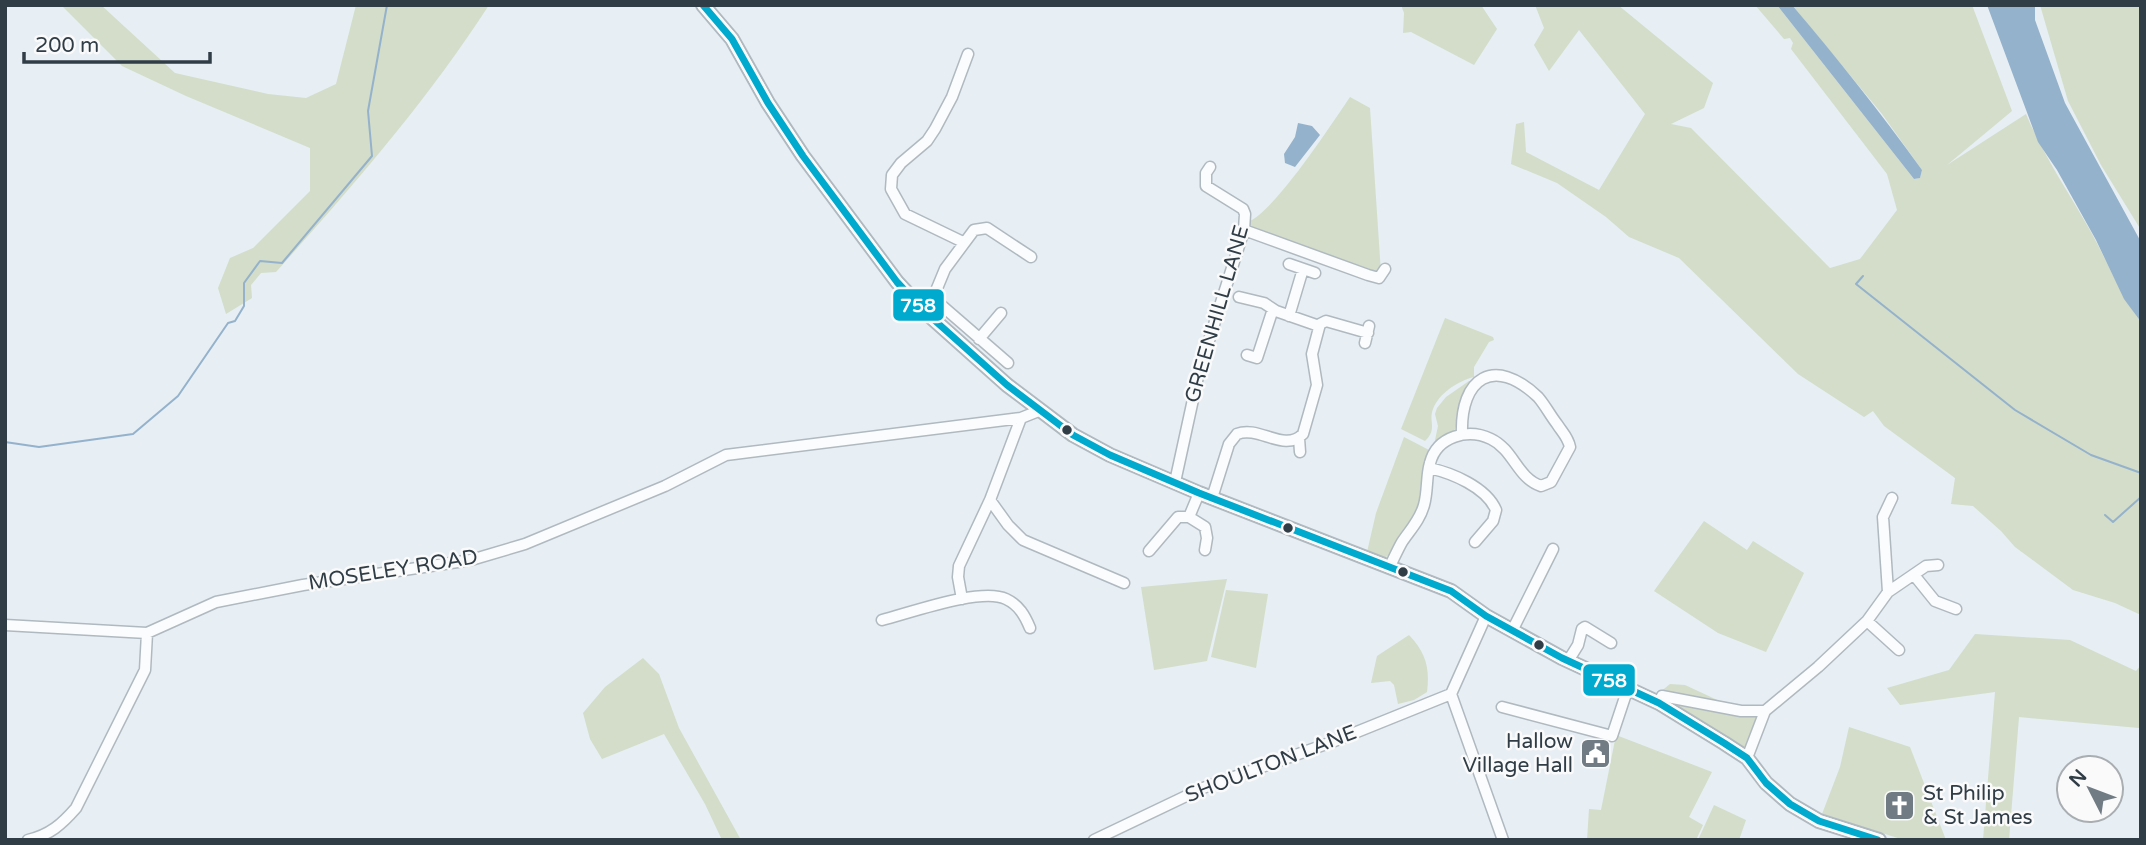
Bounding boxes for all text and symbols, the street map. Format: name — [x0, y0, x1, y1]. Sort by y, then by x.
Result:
scale bar — [24, 21, 210, 65]
text: 200 m — [35, 33, 99, 58]
street label: GREENHILL LANE — [1180, 222, 1254, 406]
line badge: 758 — [892, 288, 945, 322]
text: 758 — [900, 295, 936, 317]
unlabelled marker — [1060, 423, 1074, 437]
unlabelled marker — [1281, 521, 1295, 535]
street label: MOSELEY ROAD — [307, 544, 479, 596]
unlabelled marker — [1396, 565, 1410, 579]
unlabelled marker — [1532, 638, 1546, 652]
line badge: 758 — [1582, 663, 1636, 697]
text: 758 — [1591, 670, 1627, 692]
street label: SHOULTON LANE — [1182, 720, 1360, 808]
place label: Hallow Village Hall — [1462, 729, 1573, 778]
public building icon: Hallow Village Hall — [1579, 736, 1613, 770]
north arrow — [2055, 754, 2125, 824]
text: N — [2065, 765, 2091, 791]
place label: St Philip & St James — [1923, 781, 2033, 830]
church icon: St Philip & St James — [1883, 788, 1917, 822]

